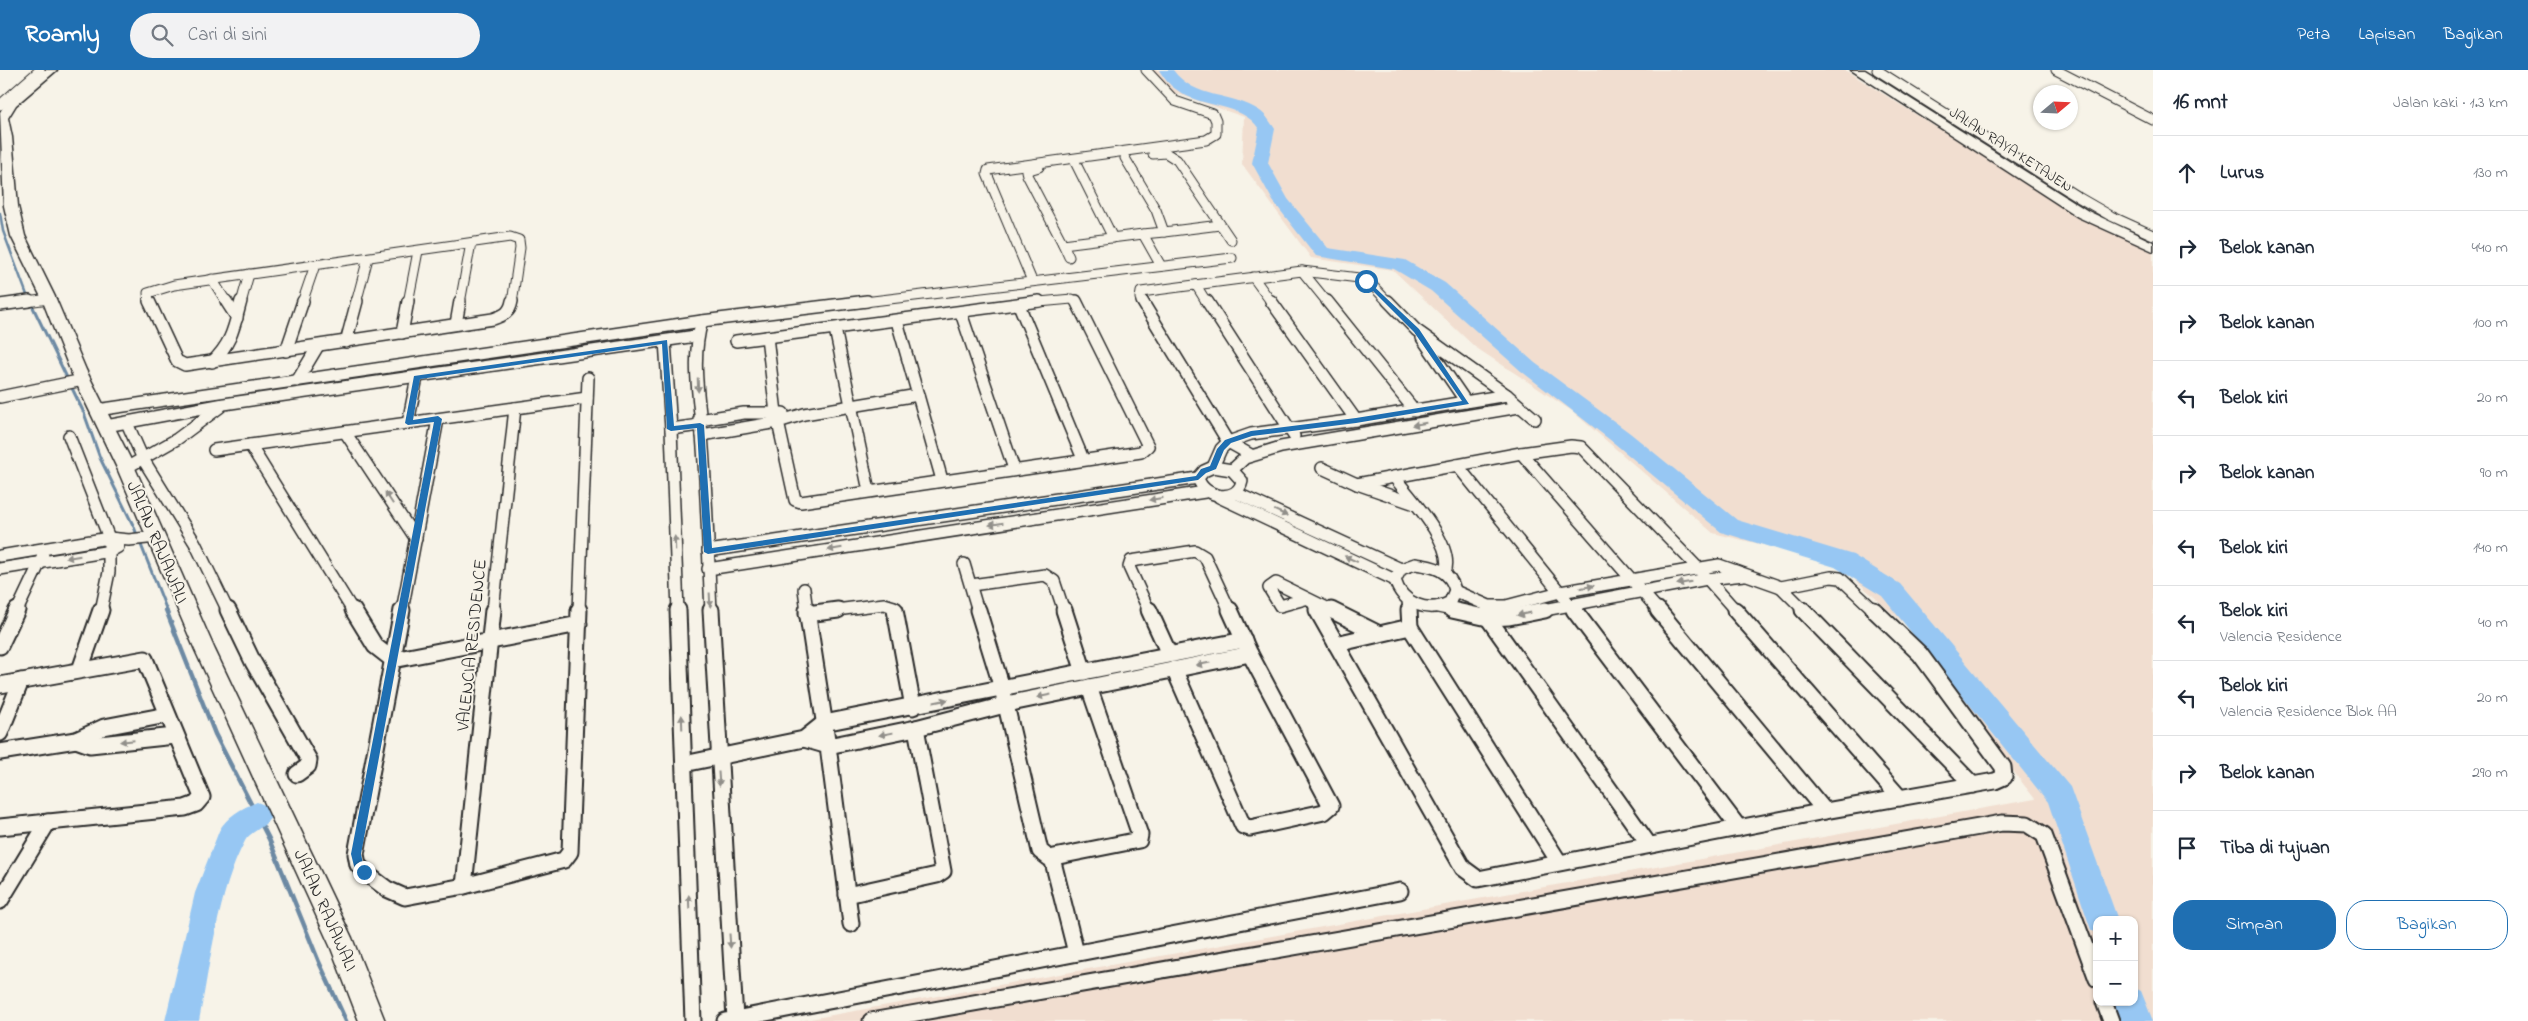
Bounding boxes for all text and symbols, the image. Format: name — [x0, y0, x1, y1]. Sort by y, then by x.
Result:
search box — [130, 13, 480, 58]
text: Roamly — [25, 18, 100, 53]
icon: search — [148, 21, 176, 49]
text: Cari di sini — [188, 22, 267, 49]
text: Peta — [2297, 22, 2330, 48]
text: Lapisan — [2358, 22, 2415, 48]
text: Bagikan — [2443, 22, 2503, 48]
north arrow — [2033, 85, 2078, 130]
text: 16 mnt — [2173, 88, 2228, 118]
text: Jalan kaki · 1.3 km — [2393, 91, 2508, 115]
street label: JALAN RAYA KETAJEN — [1944, 102, 2077, 198]
icon: ahead — [2173, 159, 2201, 187]
text: Lurus — [2220, 160, 2264, 187]
text: 130 m — [2473, 161, 2508, 185]
icon: right — [2173, 234, 2201, 262]
text: Belok kanan — [2220, 235, 2314, 262]
text: 440 m — [2471, 236, 2508, 260]
route start — [1355, 270, 1378, 293]
icon: right — [2173, 309, 2201, 337]
text: Belok kanan — [2220, 310, 2314, 337]
text: 100 m — [2473, 311, 2508, 335]
one-way arrow — [694, 377, 702, 393]
icon: left — [2173, 384, 2201, 412]
text: Belok kiri — [2220, 385, 2288, 412]
text: 20 m — [2477, 386, 2508, 410]
one-way arrow — [1411, 420, 1427, 428]
icon: right — [2173, 459, 2201, 487]
text: Belok kanan — [2220, 460, 2314, 487]
text: 90 m — [2480, 461, 2508, 485]
street label: JALAN RAJAWALI — [119, 477, 194, 608]
one-way arrow — [384, 492, 394, 505]
one-way arrow — [1148, 495, 1164, 503]
one-way arrow — [1273, 509, 1288, 518]
one-way arrow — [988, 521, 1004, 529]
one-way arrow — [671, 534, 679, 550]
icon: left — [2173, 534, 2201, 562]
text: Belok kiri — [2220, 535, 2288, 562]
text: 140 m — [2473, 536, 2508, 560]
one-way arrow — [827, 546, 843, 554]
one-way arrow — [64, 553, 80, 561]
one-way arrow — [1344, 555, 1358, 563]
street label: VALENCIA RESIDENCE — [451, 558, 495, 733]
one-way arrow — [1675, 580, 1691, 588]
one-way arrow — [1579, 583, 1595, 591]
one-way arrow — [706, 592, 714, 608]
text: Belok kiri — [2220, 598, 2288, 625]
icon: left — [2173, 609, 2201, 637]
one-way arrow — [1517, 610, 1532, 618]
text: 40 m — [2478, 611, 2508, 635]
text: Valencia Residence — [2220, 625, 2342, 649]
one-way arrow — [1194, 660, 1210, 668]
text: Belok kiri — [2220, 673, 2288, 700]
icon: left — [2173, 684, 2201, 712]
text: 20 m — [2477, 686, 2508, 710]
one-way arrow — [1035, 693, 1051, 701]
one-way arrow — [933, 697, 948, 705]
text: Valencia Residence Blok AA — [2220, 700, 2397, 724]
one-way arrow — [678, 714, 686, 730]
one-way arrow — [878, 730, 893, 738]
one-way arrow — [118, 737, 134, 745]
icon: right — [2173, 759, 2201, 787]
text: Belok kanan — [2220, 760, 2314, 787]
text: 290 m — [2472, 761, 2508, 785]
one-way arrow — [716, 772, 724, 788]
icon: arrive — [2173, 834, 2201, 862]
text: Tiba di tujuan — [2220, 835, 2330, 862]
street label: JALAN RAJAWALI — [286, 846, 363, 976]
route end — [353, 861, 376, 884]
one-way arrow — [684, 894, 692, 910]
button: Simpan — [2173, 900, 2336, 950]
button: Bagikan — [2346, 900, 2508, 950]
map controls — [2093, 916, 2138, 1006]
button: + — [2093, 916, 2138, 961]
one-way arrow — [726, 934, 734, 950]
button: − — [2093, 961, 2138, 1006]

